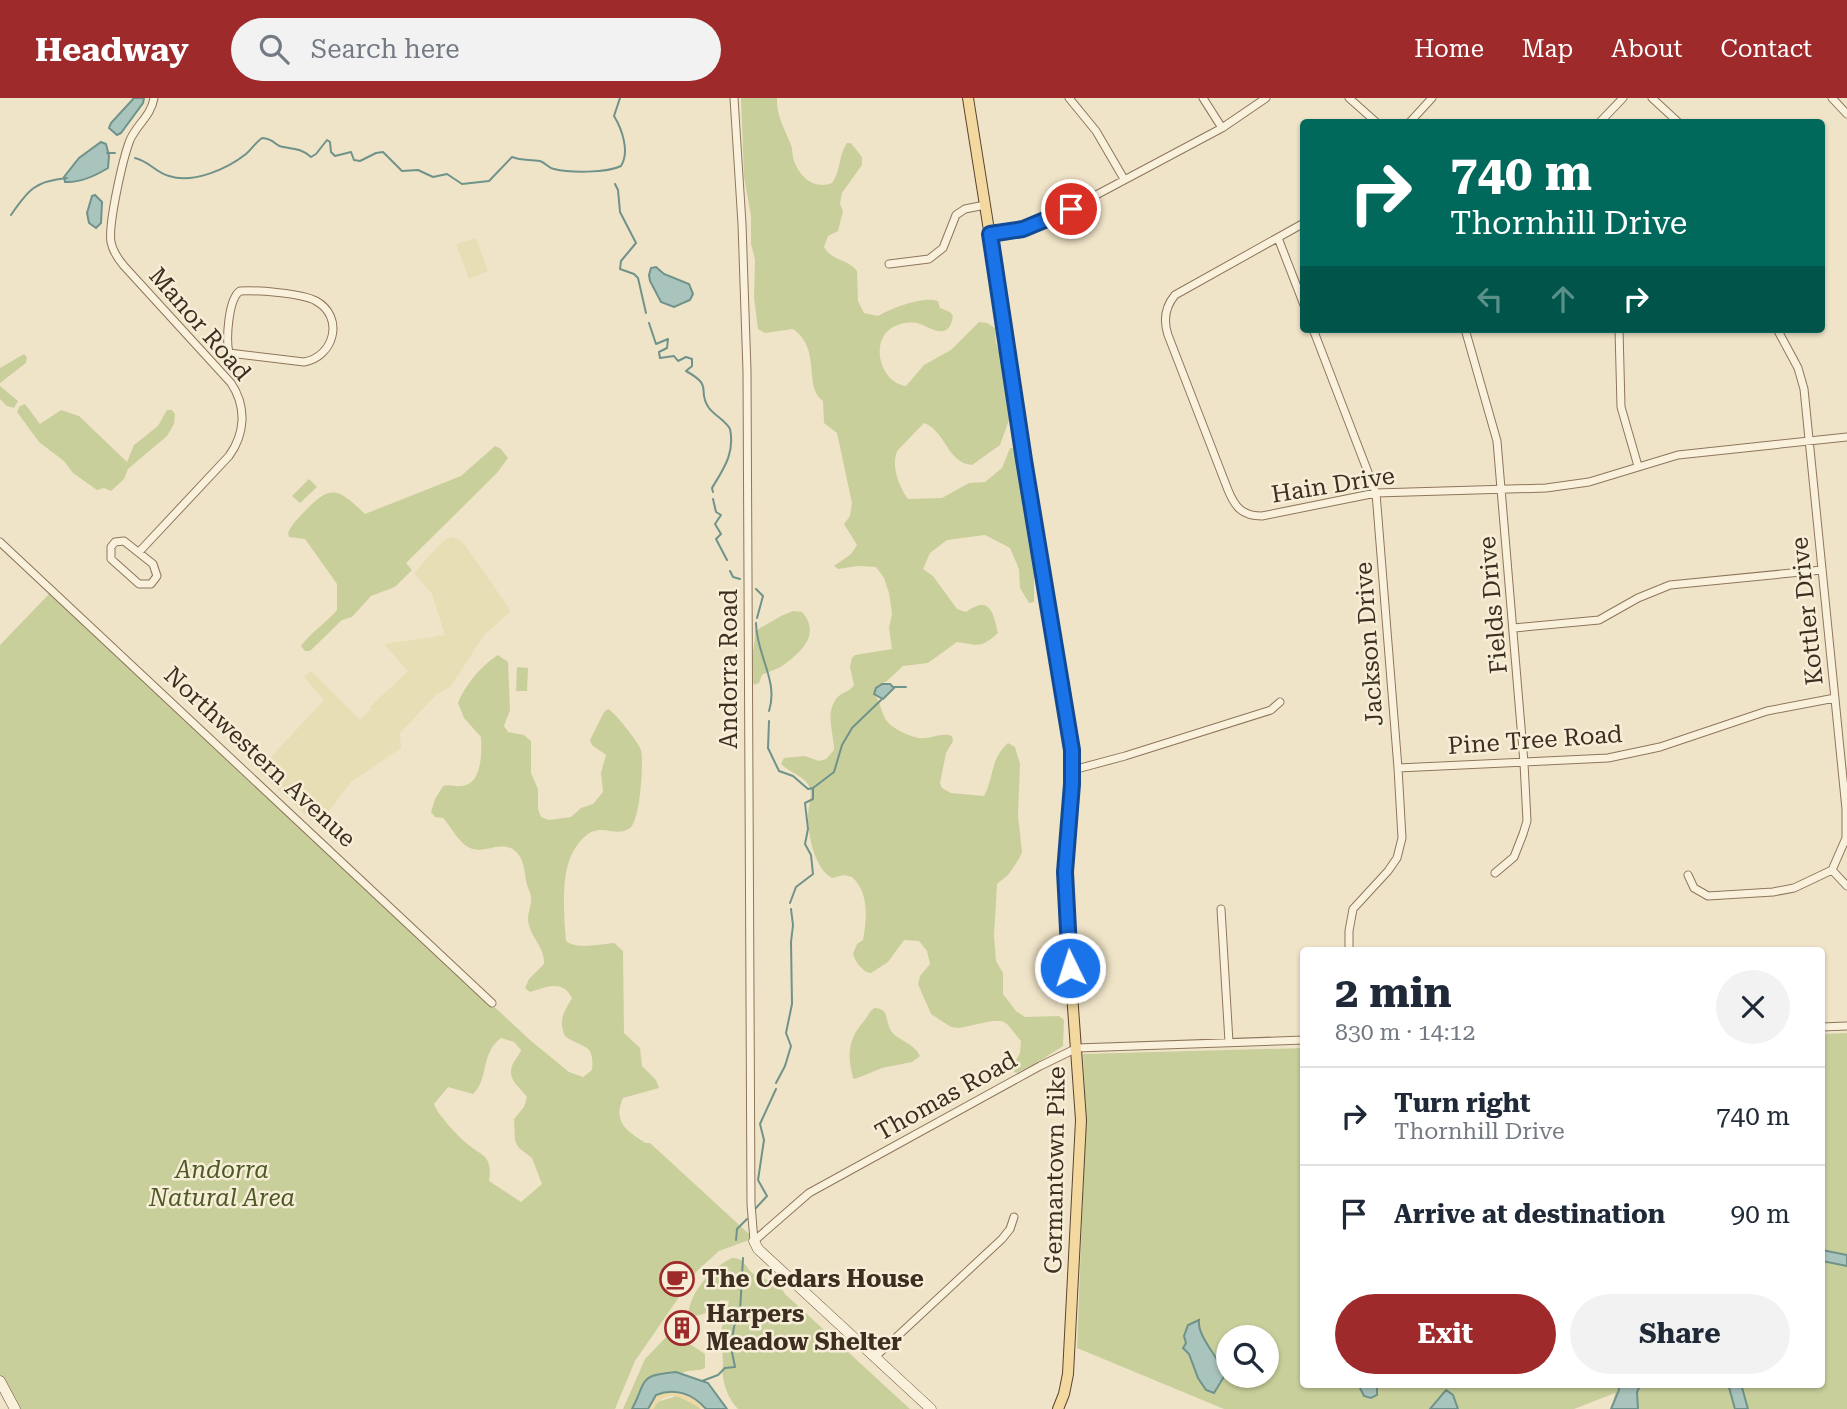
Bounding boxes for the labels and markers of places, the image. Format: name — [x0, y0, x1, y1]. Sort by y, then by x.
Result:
pin — [1041, 179, 1101, 239]
cafe icon: The Cedars House — [658, 1260, 696, 1298]
place label: The Cedars House — [702, 1265, 924, 1293]
place label: Harpers Meadow Shelter — [706, 1300, 902, 1356]
building icon: Harpers Meadow Shelter — [663, 1309, 701, 1347]

